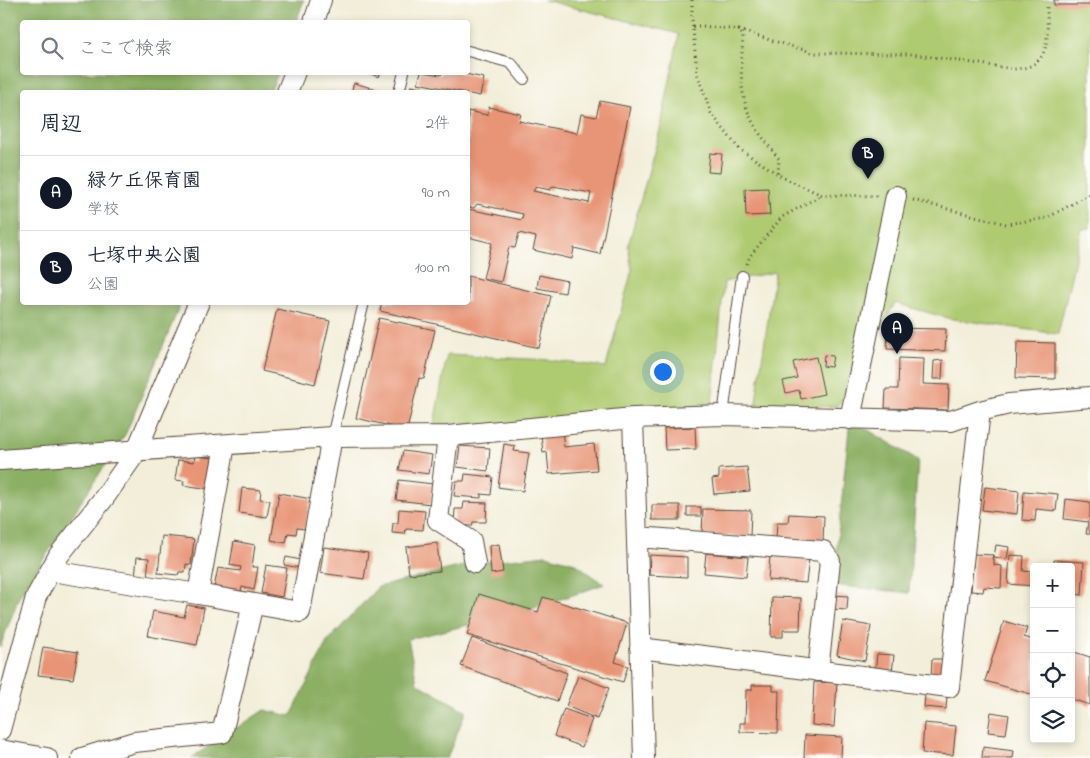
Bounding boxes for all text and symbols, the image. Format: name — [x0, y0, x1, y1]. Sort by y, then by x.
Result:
search box — [20, 20, 470, 75]
icon: search — [38, 34, 66, 62]
text: ここで検索 — [78, 36, 173, 63]
text: 周辺 — [40, 110, 82, 140]
text: 2件 — [426, 112, 450, 136]
pin: B — [852, 138, 884, 179]
text: 緑ケ丘保育園 — [87, 168, 201, 195]
text: A — [51, 181, 61, 205]
text: 90 m — [422, 181, 450, 205]
text: 学校 — [87, 198, 119, 222]
text: 七塚中央公園 — [87, 243, 201, 270]
text: B — [51, 256, 61, 280]
text: 100 m — [415, 256, 450, 280]
text: 公園 — [87, 273, 119, 297]
pin: A — [881, 313, 913, 354]
your location — [650, 359, 676, 385]
map controls — [1030, 563, 1075, 743]
button: + — [1030, 563, 1075, 608]
button: − — [1030, 608, 1075, 653]
button: locate — [1030, 653, 1075, 698]
button: layers — [1030, 698, 1075, 743]

